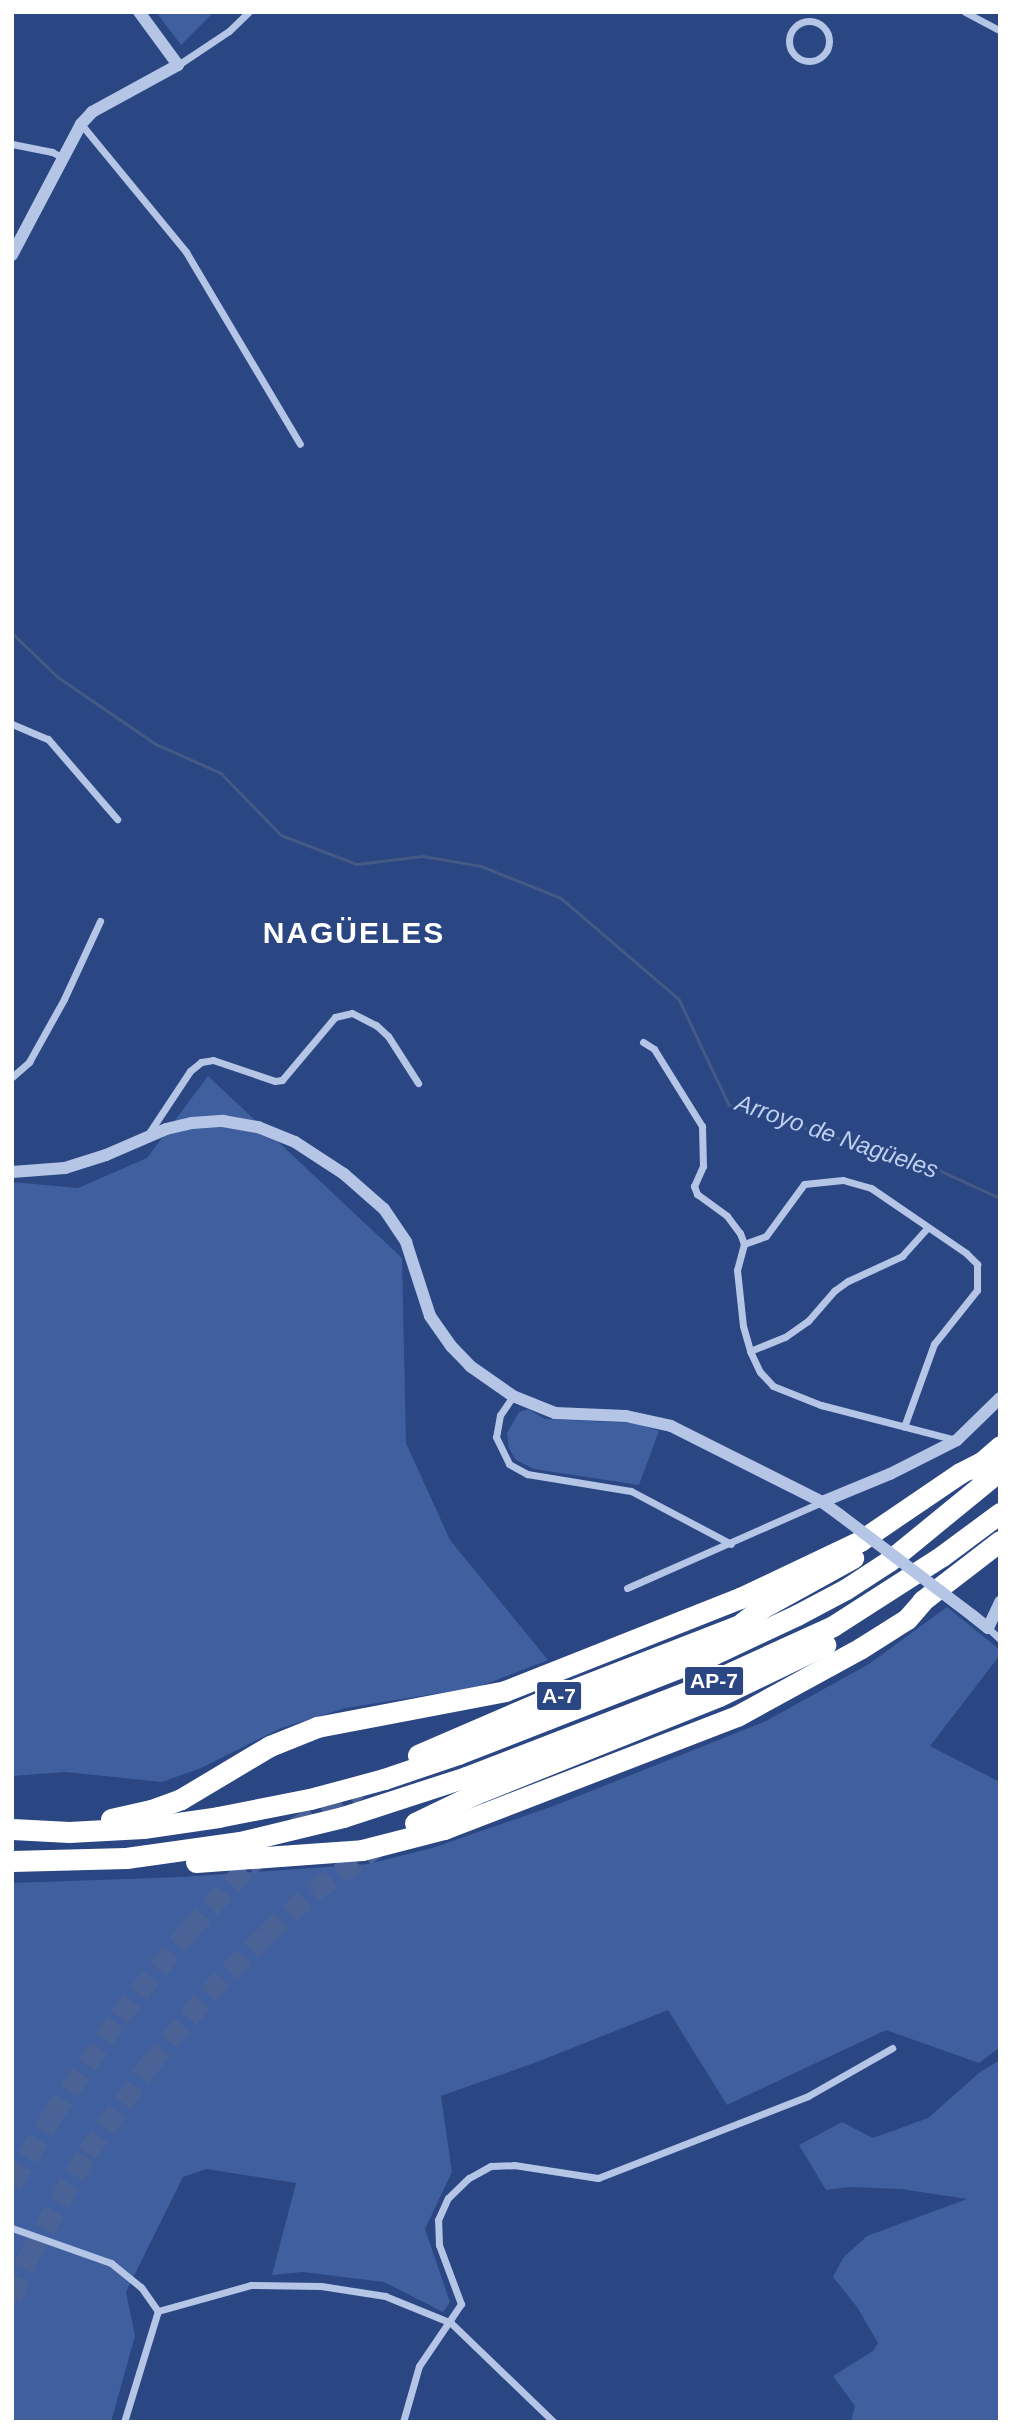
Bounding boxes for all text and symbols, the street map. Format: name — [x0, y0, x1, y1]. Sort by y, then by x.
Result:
district label: NAGÜELES — [264, 915, 444, 951]
water label: Arroyo de Nagüeles — [732, 1088, 942, 1184]
road number: AP-7 — [682, 1664, 746, 1698]
road number: A-7 — [534, 1678, 584, 1714]

